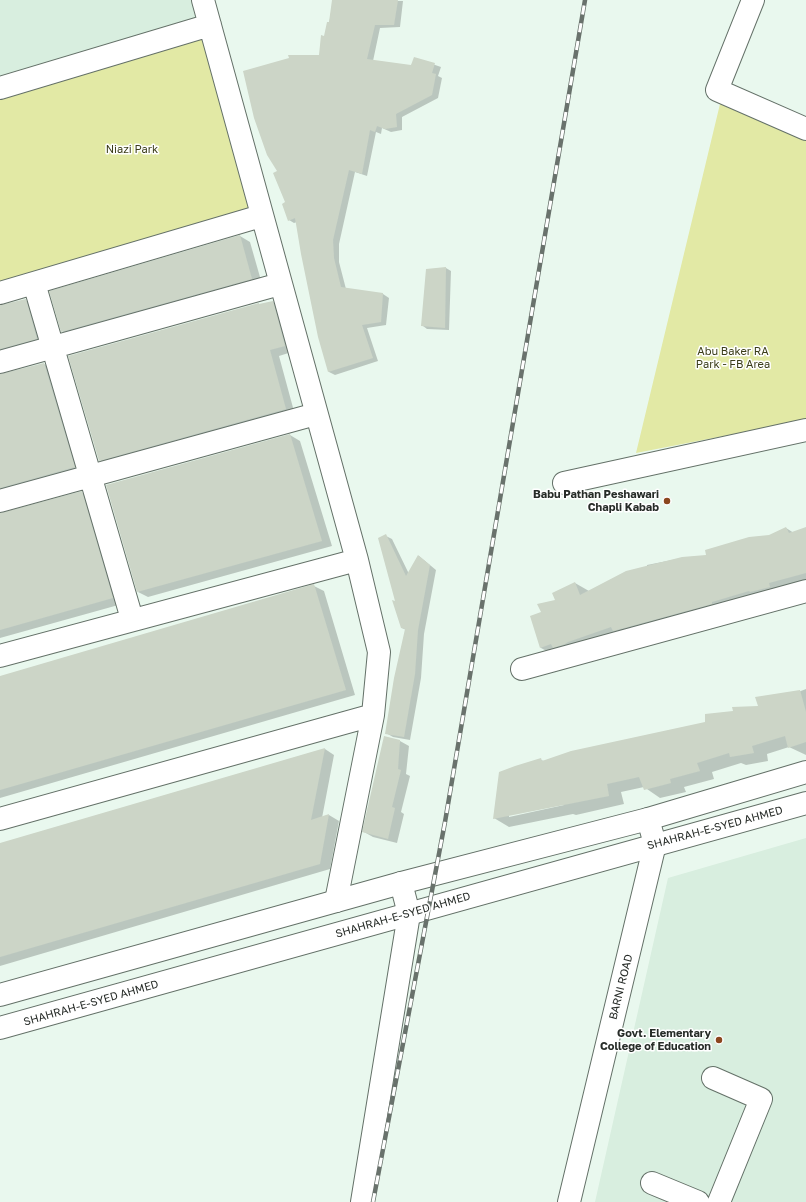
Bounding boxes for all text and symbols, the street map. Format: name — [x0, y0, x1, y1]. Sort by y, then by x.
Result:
park label: Niazi Park — [106, 143, 158, 157]
park label: Abu Baker RA Park - FB Area — [696, 345, 770, 371]
place label: Babu Pathan Peshawari Chapli Kabab — [533, 488, 659, 514]
marker: Babu Pathan Peshawari Chapli Kabab — [662, 496, 672, 506]
street label: SHAHRAH-E-SYED AHMED — [646, 804, 784, 852]
street label: SHAHRAH-E-SYED AHMED — [334, 889, 472, 941]
street label: BARNI ROAD — [606, 953, 636, 1021]
street label: SHAHRAH-E-SYED AHMED — [22, 977, 160, 1029]
place label: Govt. Elementary College of Education — [600, 1027, 711, 1053]
marker: Govt. Elementary College of Education — [714, 1035, 724, 1045]

